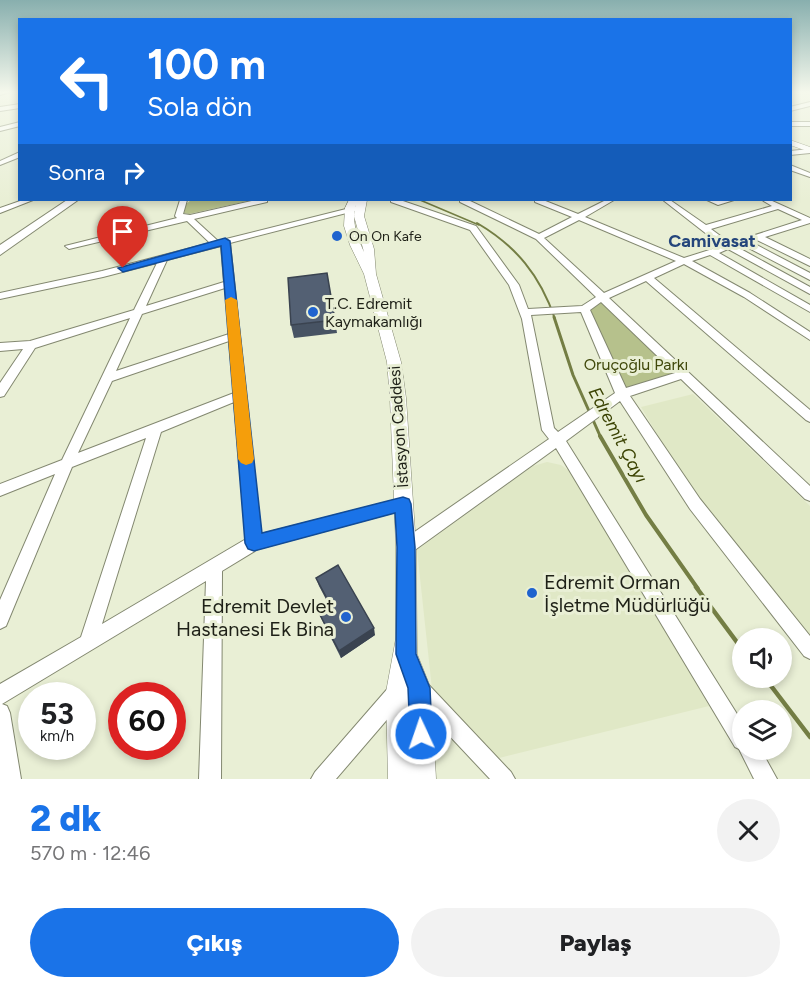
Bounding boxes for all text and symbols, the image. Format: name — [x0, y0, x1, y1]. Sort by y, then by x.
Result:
text: 100 m — [147, 39, 266, 90]
icon: left — [48, 42, 126, 120]
text: Sola dön — [147, 90, 252, 123]
icon: right — [117, 156, 150, 189]
text: Sonra — [48, 159, 105, 186]
pin — [97, 206, 148, 268]
icon: arrive — [106, 215, 139, 248]
place label: On On Kafe — [349, 228, 422, 245]
marker: On On Kafe — [330, 229, 344, 243]
district label: Camivasat — [668, 230, 756, 252]
place label: T.C. Edremit Kaymakamlığı — [325, 294, 423, 331]
marker: T.C. Edremit Kaymakamlığı — [306, 305, 320, 319]
park label: Oruçoğlu Parkı — [584, 355, 688, 374]
street label: İstasyon Caddesi — [385, 365, 412, 489]
water label: Edremit Çayı — [584, 383, 652, 487]
place label: Edremit Orman İşletme Müdürlüğü — [544, 570, 711, 617]
marker: Edremit Orman İşletme Müdürlüğü — [525, 586, 539, 600]
place label: Edremit Devlet Hastanesi Ek Bina — [176, 594, 334, 641]
marker: Edremit Devlet Hastanesi Ek Bina — [339, 610, 353, 624]
map controls — [732, 628, 792, 760]
button: sound — [732, 628, 792, 688]
speed limit sign: 60 — [108, 682, 186, 760]
text: 53 — [40, 695, 74, 732]
button: layers — [732, 700, 792, 760]
position arrow — [389, 702, 453, 766]
text: km/h — [40, 727, 74, 745]
text: 2 dk — [30, 797, 101, 840]
button: close — [717, 799, 780, 862]
text: 570 m · 12:46 — [30, 841, 150, 865]
button: Çıkış — [30, 908, 399, 977]
button: Paylaş — [411, 908, 780, 977]

